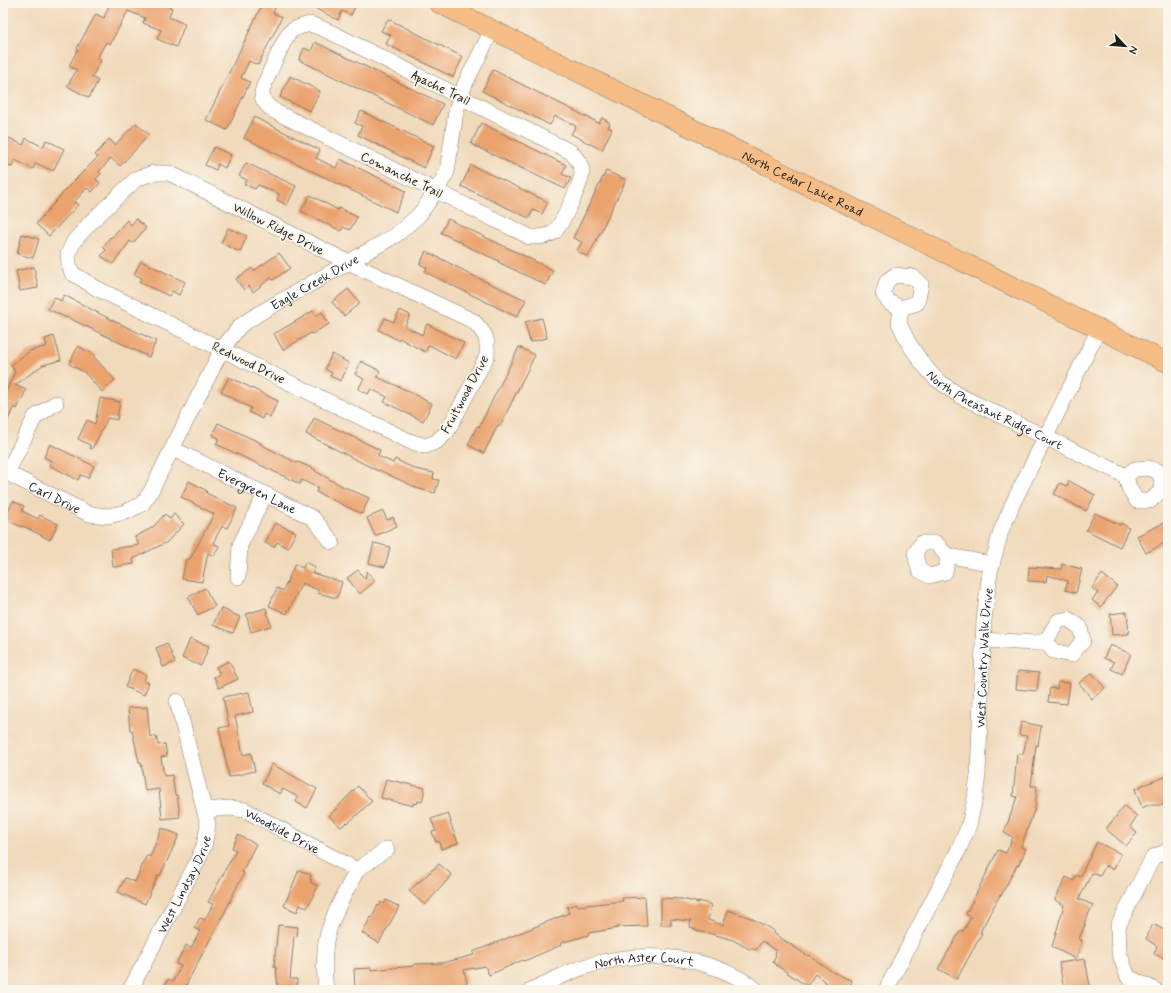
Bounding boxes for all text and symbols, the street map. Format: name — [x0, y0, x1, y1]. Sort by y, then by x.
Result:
north arrow — [1105, 26, 1145, 66]
text: N — [1125, 44, 1141, 56]
street label: Apache Trail — [408, 67, 473, 111]
street label: North Cedar Lake Road — [739, 147, 866, 221]
street label: Comanche Trail — [358, 148, 445, 203]
street label: Willow Ridge Drive — [230, 199, 327, 260]
street label: Eagle Creek Drive — [268, 251, 362, 315]
street label: Redwood Drive — [209, 338, 288, 388]
street label: Fruitwood Drive — [437, 352, 493, 437]
street label: North Pheasant Ridge Court — [922, 367, 1065, 454]
street label: Evergreen Lane — [214, 465, 299, 519]
street label: Carl Drive — [25, 478, 83, 518]
street label: West Country Walk Drive — [973, 587, 998, 728]
street label: Woodside Drive — [242, 805, 322, 858]
street label: West Lindsay Drive — [154, 834, 216, 937]
street label: North Aster Court — [593, 950, 696, 974]

